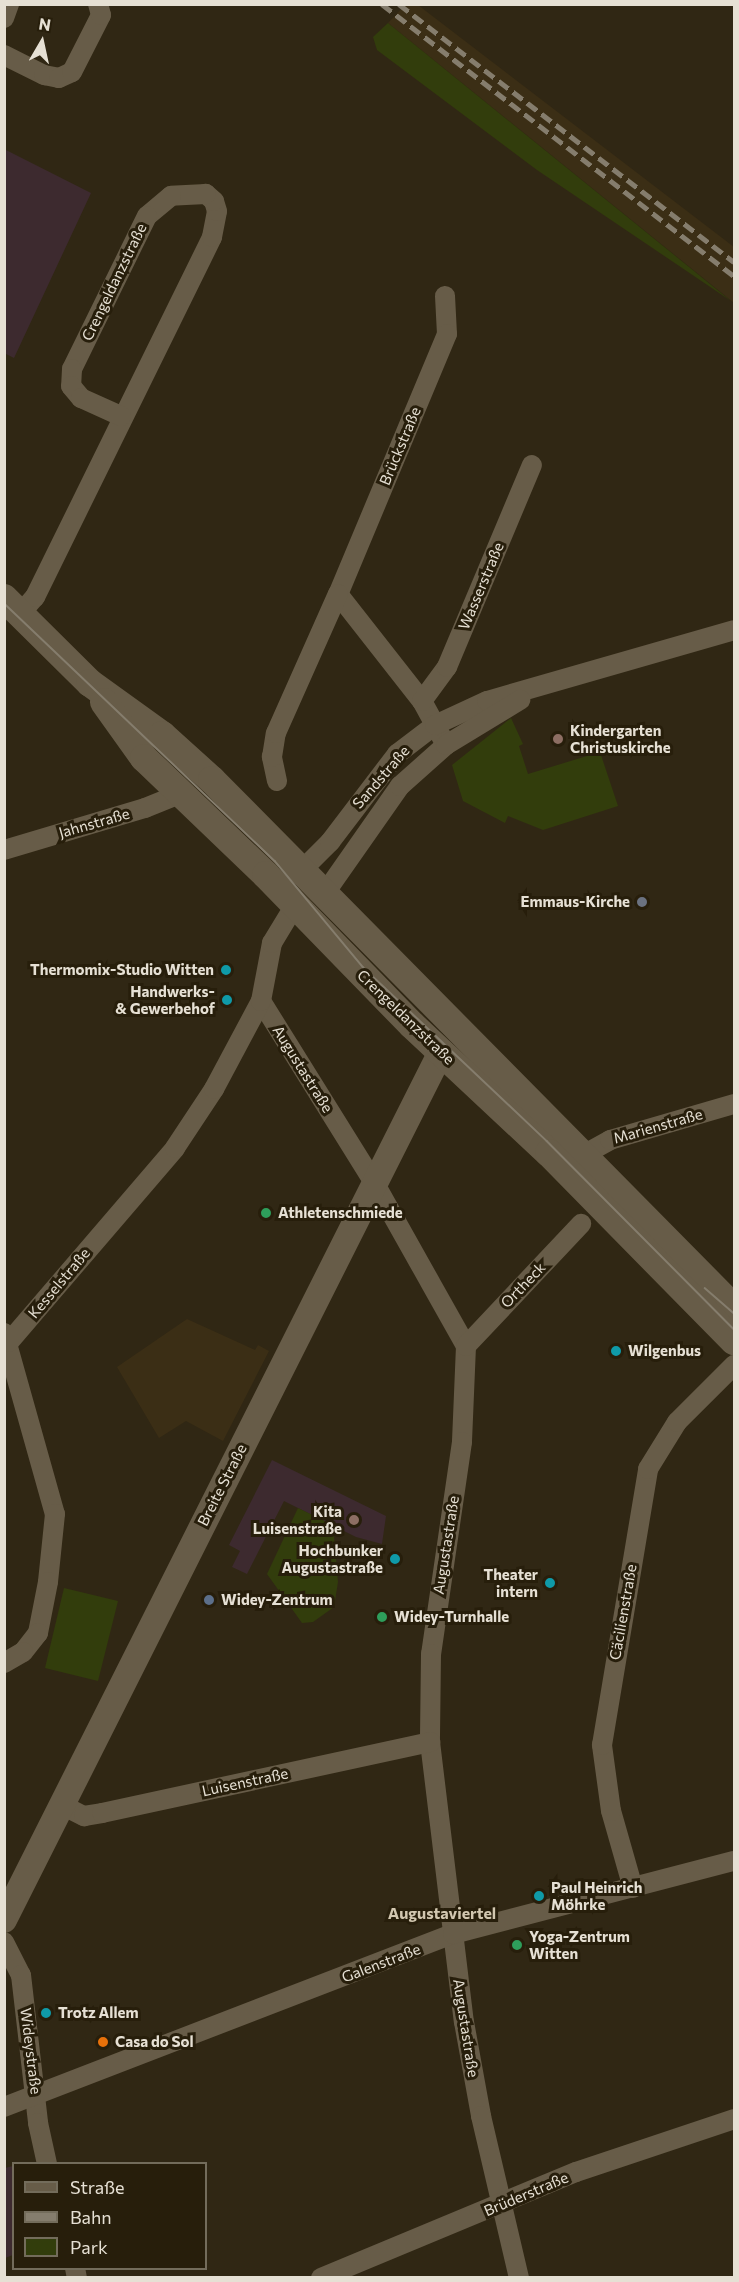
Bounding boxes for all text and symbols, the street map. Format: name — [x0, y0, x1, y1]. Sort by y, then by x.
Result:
north arrow — [12, 12, 72, 72]
text: N — [37, 13, 52, 34]
street label: Crengeldanzstraße — [78, 220, 150, 344]
street label: Brückstraße — [375, 404, 425, 488]
street label: Wasserstraße — [454, 540, 508, 632]
place label: Kindergarten Christuskirche — [570, 721, 671, 756]
marker: Kindergarten Christuskirche — [551, 732, 565, 746]
street label: Sandstraße — [349, 742, 413, 812]
street label: Jahnstraße — [56, 804, 132, 842]
place label: Emmaus-Kirche — [521, 893, 630, 911]
marker: Emmaus-Kirche — [635, 895, 649, 909]
place label: Thermomix-Studio Witten — [30, 961, 214, 979]
marker: Thermomix-Studio Witten — [219, 963, 233, 977]
street label: Crengeldanzstraße — [354, 966, 458, 1068]
place label: Handwerks- & Gewerbehof — [115, 982, 215, 1017]
marker: Handwerks- & Gewerbehof — [220, 993, 234, 1007]
street label: Augustastraße — [269, 1022, 337, 1116]
street label: Marienstraße — [611, 1105, 705, 1147]
place label: Athletenschmiede — [278, 1204, 403, 1222]
marker: Athletenschmiede — [259, 1206, 273, 1220]
street label: Kesselstraße — [24, 1244, 94, 1322]
street label: Ortheck — [497, 1258, 549, 1312]
place label: Wilgenbus — [628, 1342, 701, 1360]
marker: Wilgenbus — [609, 1344, 623, 1358]
street label: Breite Straße — [194, 1441, 250, 1529]
street label: Augustastraße — [429, 1494, 463, 1596]
place label: Kita Luisenstraße — [253, 1502, 342, 1537]
marker: Kita Luisenstraße — [347, 1513, 361, 1527]
place label: Hochbunker Augustastraße — [282, 1541, 383, 1576]
marker: Hochbunker Augustastraße — [388, 1552, 402, 1566]
street label: Cäcilienstraße — [606, 1563, 640, 1661]
place label: Theater intern — [483, 1565, 538, 1600]
marker: Theater intern — [543, 1576, 557, 1590]
place label: Widey-Zentrum — [221, 1591, 333, 1609]
marker: Widey-Zentrum — [202, 1593, 216, 1607]
place label: Widey-Turnhalle — [394, 1608, 509, 1626]
marker: Widey-Turnhalle — [375, 1610, 389, 1624]
street label: Luisenstraße — [200, 1764, 290, 1800]
place label: Paul Heinrich Möhrke — [551, 1878, 642, 1913]
marker: Paul Heinrich Möhrke — [532, 1889, 546, 1903]
district label: Augustaviertel — [388, 1903, 496, 1923]
place label: Yoga-Zentrum Witten — [529, 1927, 630, 1962]
marker: Yoga-Zentrum Witten — [510, 1938, 524, 1952]
street label: Galenstraße — [339, 1940, 423, 1986]
street label: Augustastraße — [449, 1977, 483, 2079]
place label: Trotz Allem — [58, 2004, 139, 2022]
marker: Trotz Allem — [39, 2006, 53, 2020]
street label: Wideystraße — [17, 2007, 45, 2095]
place label: Casa do Sol — [115, 2033, 194, 2051]
marker: Casa do Sol — [96, 2035, 110, 2049]
legend — [12, 2162, 207, 2270]
street label: Brüderstraße — [481, 2168, 571, 2220]
text: Straße — [70, 2176, 125, 2198]
text: Bahn — [70, 2206, 112, 2228]
text: Park — [70, 2236, 108, 2258]

